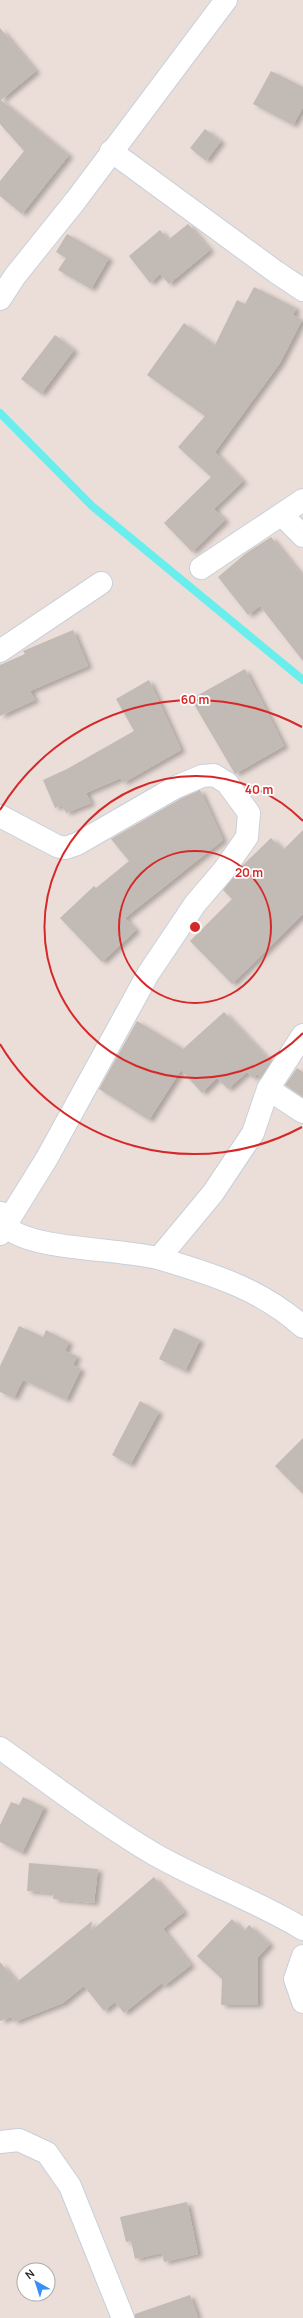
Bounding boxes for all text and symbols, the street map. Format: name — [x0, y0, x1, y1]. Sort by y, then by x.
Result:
text: 60 m — [181, 691, 209, 708]
text: 40 m — [245, 781, 273, 798]
text: 20 m — [235, 864, 263, 881]
centre of rings — [188, 920, 202, 934]
north arrow — [16, 2262, 56, 2302]
text: N — [22, 2265, 37, 2282]

